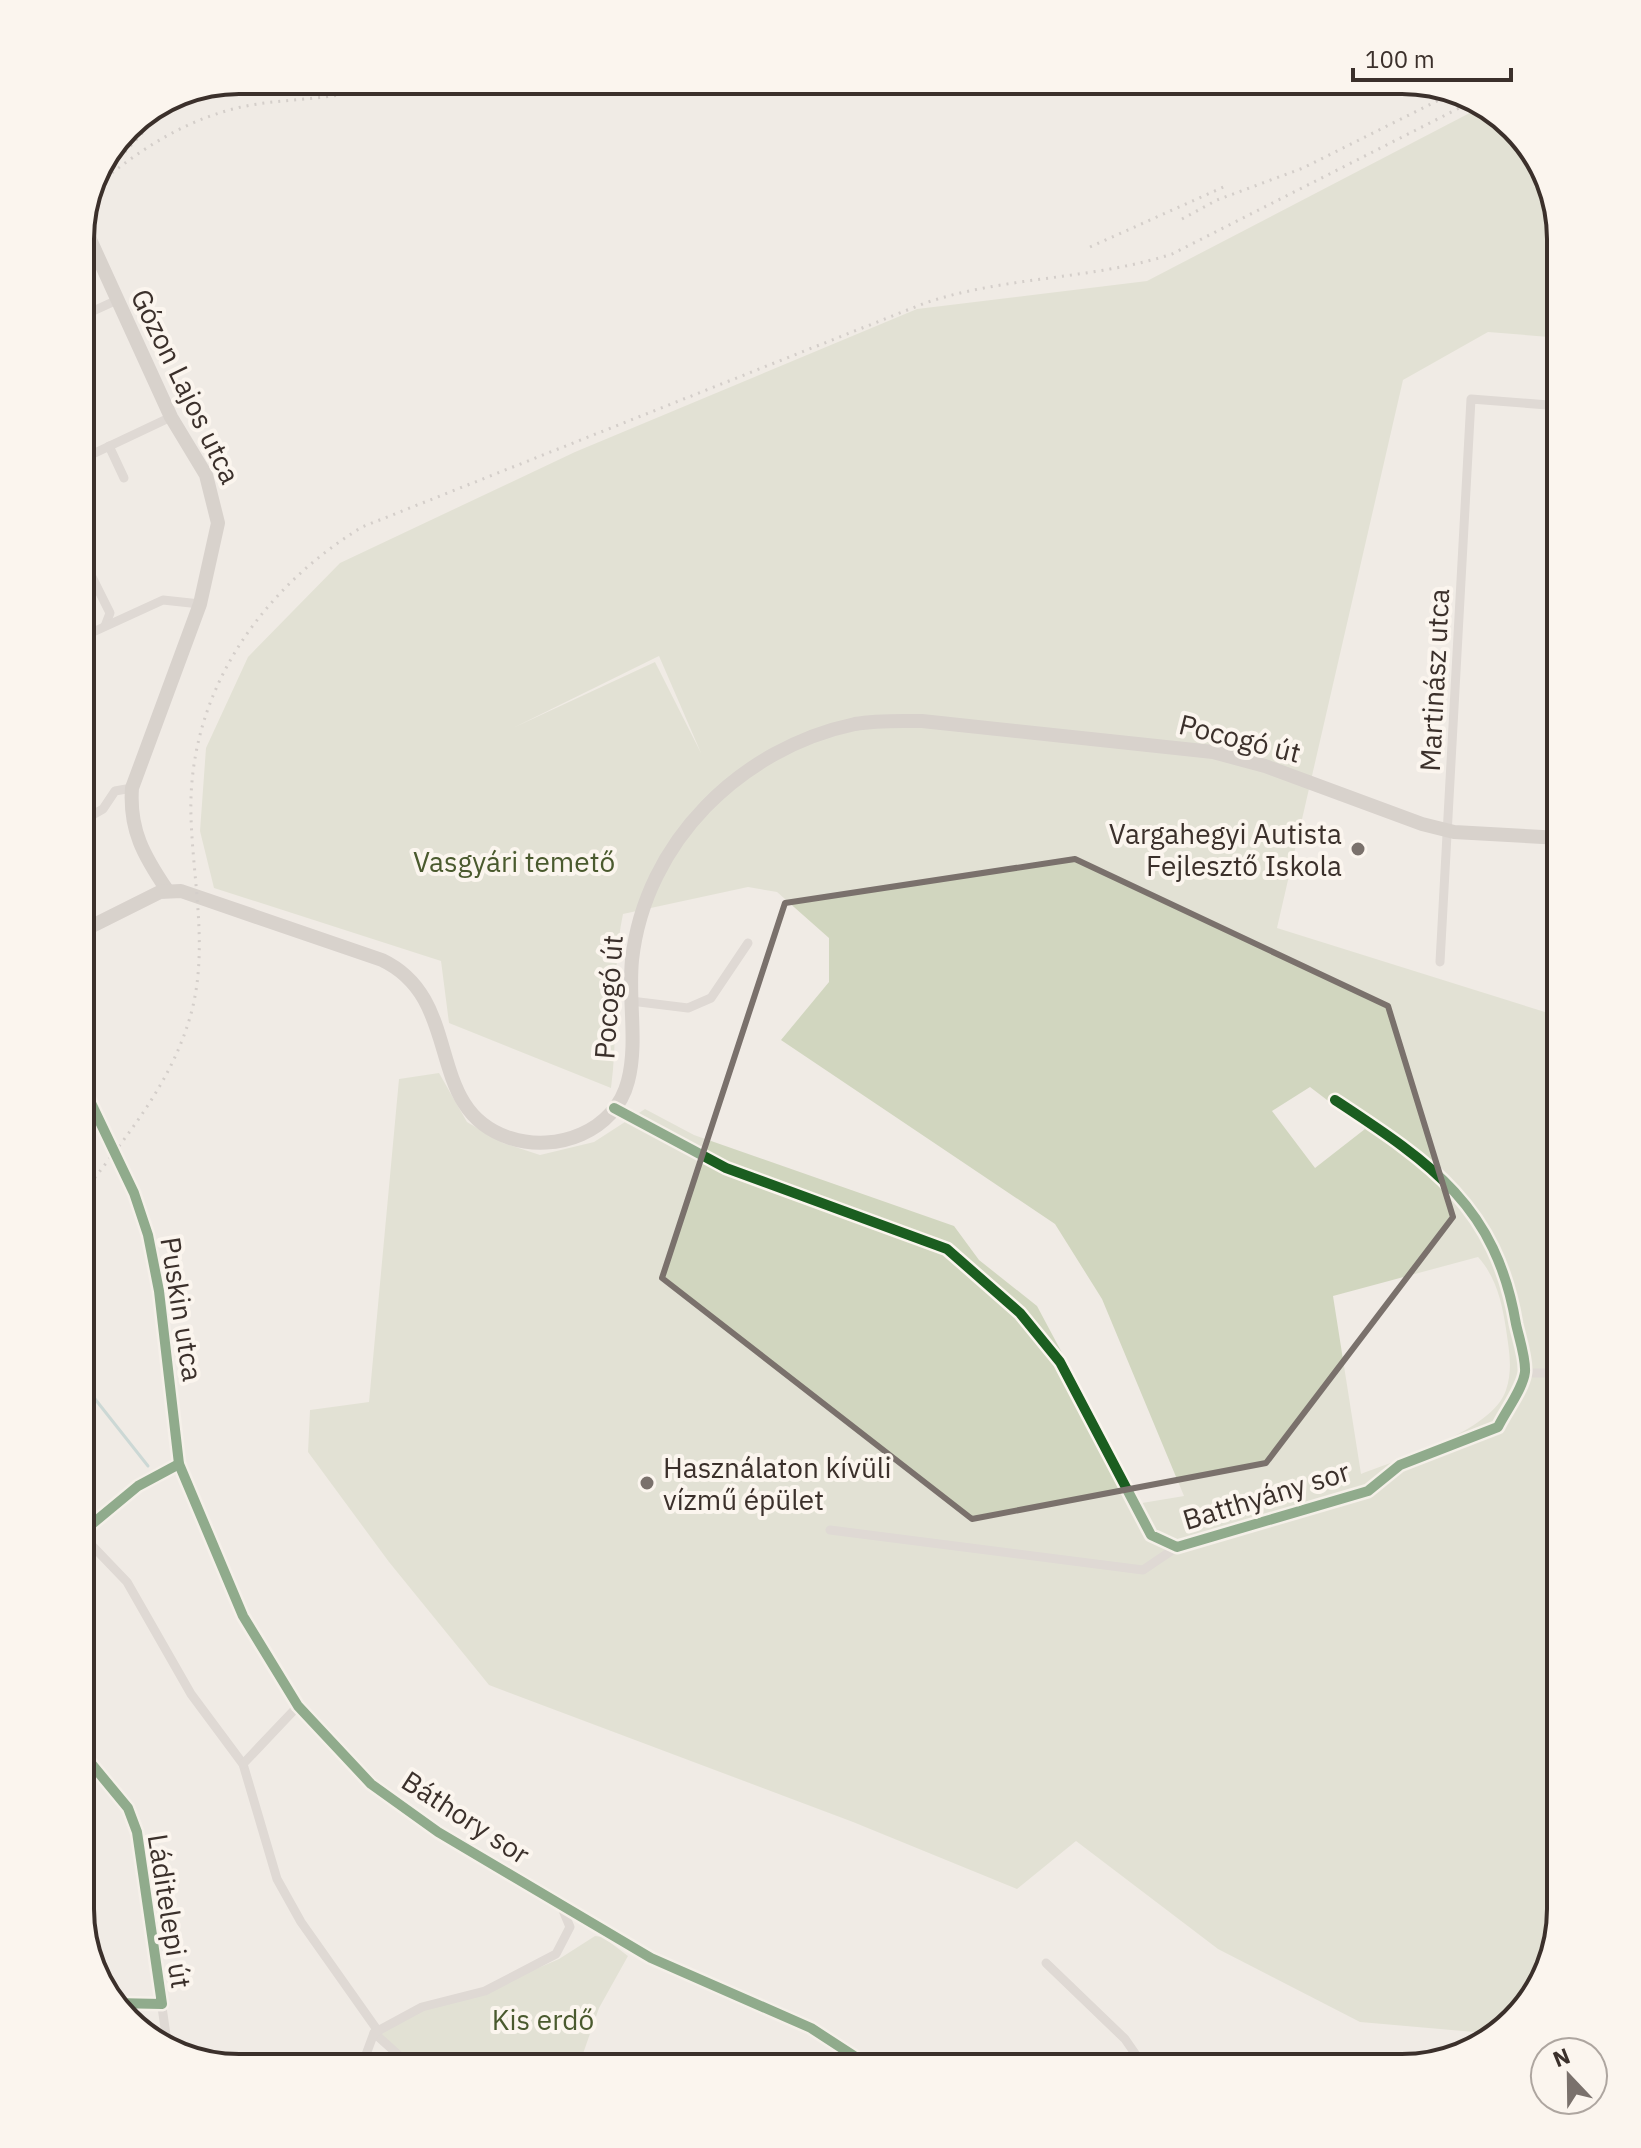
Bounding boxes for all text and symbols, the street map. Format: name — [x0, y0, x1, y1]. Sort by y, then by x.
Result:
scale bar — [1353, 32, 1511, 82]
text: 100 m — [1365, 43, 1435, 75]
street label: Gózon Lajos utca — [123, 282, 249, 490]
street label: Martinász utca — [1411, 587, 1457, 773]
street label: Pocogó út — [1175, 705, 1305, 771]
place label: Vargahegyi Autista Fejlesztő Iskola — [1109, 815, 1342, 884]
marker: Vargahegyi Autista Fejlesztő Iskola — [1349, 840, 1367, 858]
park label: Vasgyári temető — [413, 843, 615, 880]
street label: Pocogó út — [585, 934, 631, 1060]
street label: Puskin utca — [152, 1234, 212, 1384]
place label: Használaton kívüli vízmű épület — [663, 1449, 891, 1518]
street label: Batthyány sor — [1178, 1452, 1354, 1538]
marker: Használaton kívüli vízmű épület — [638, 1474, 656, 1492]
street label: Báthory sor — [395, 1762, 537, 1872]
street label: Láditelepi út — [140, 1831, 200, 1991]
park label: Kis erdő — [492, 2001, 594, 2038]
north arrow — [1529, 2036, 1609, 2116]
text: N — [1549, 2041, 1574, 2073]

